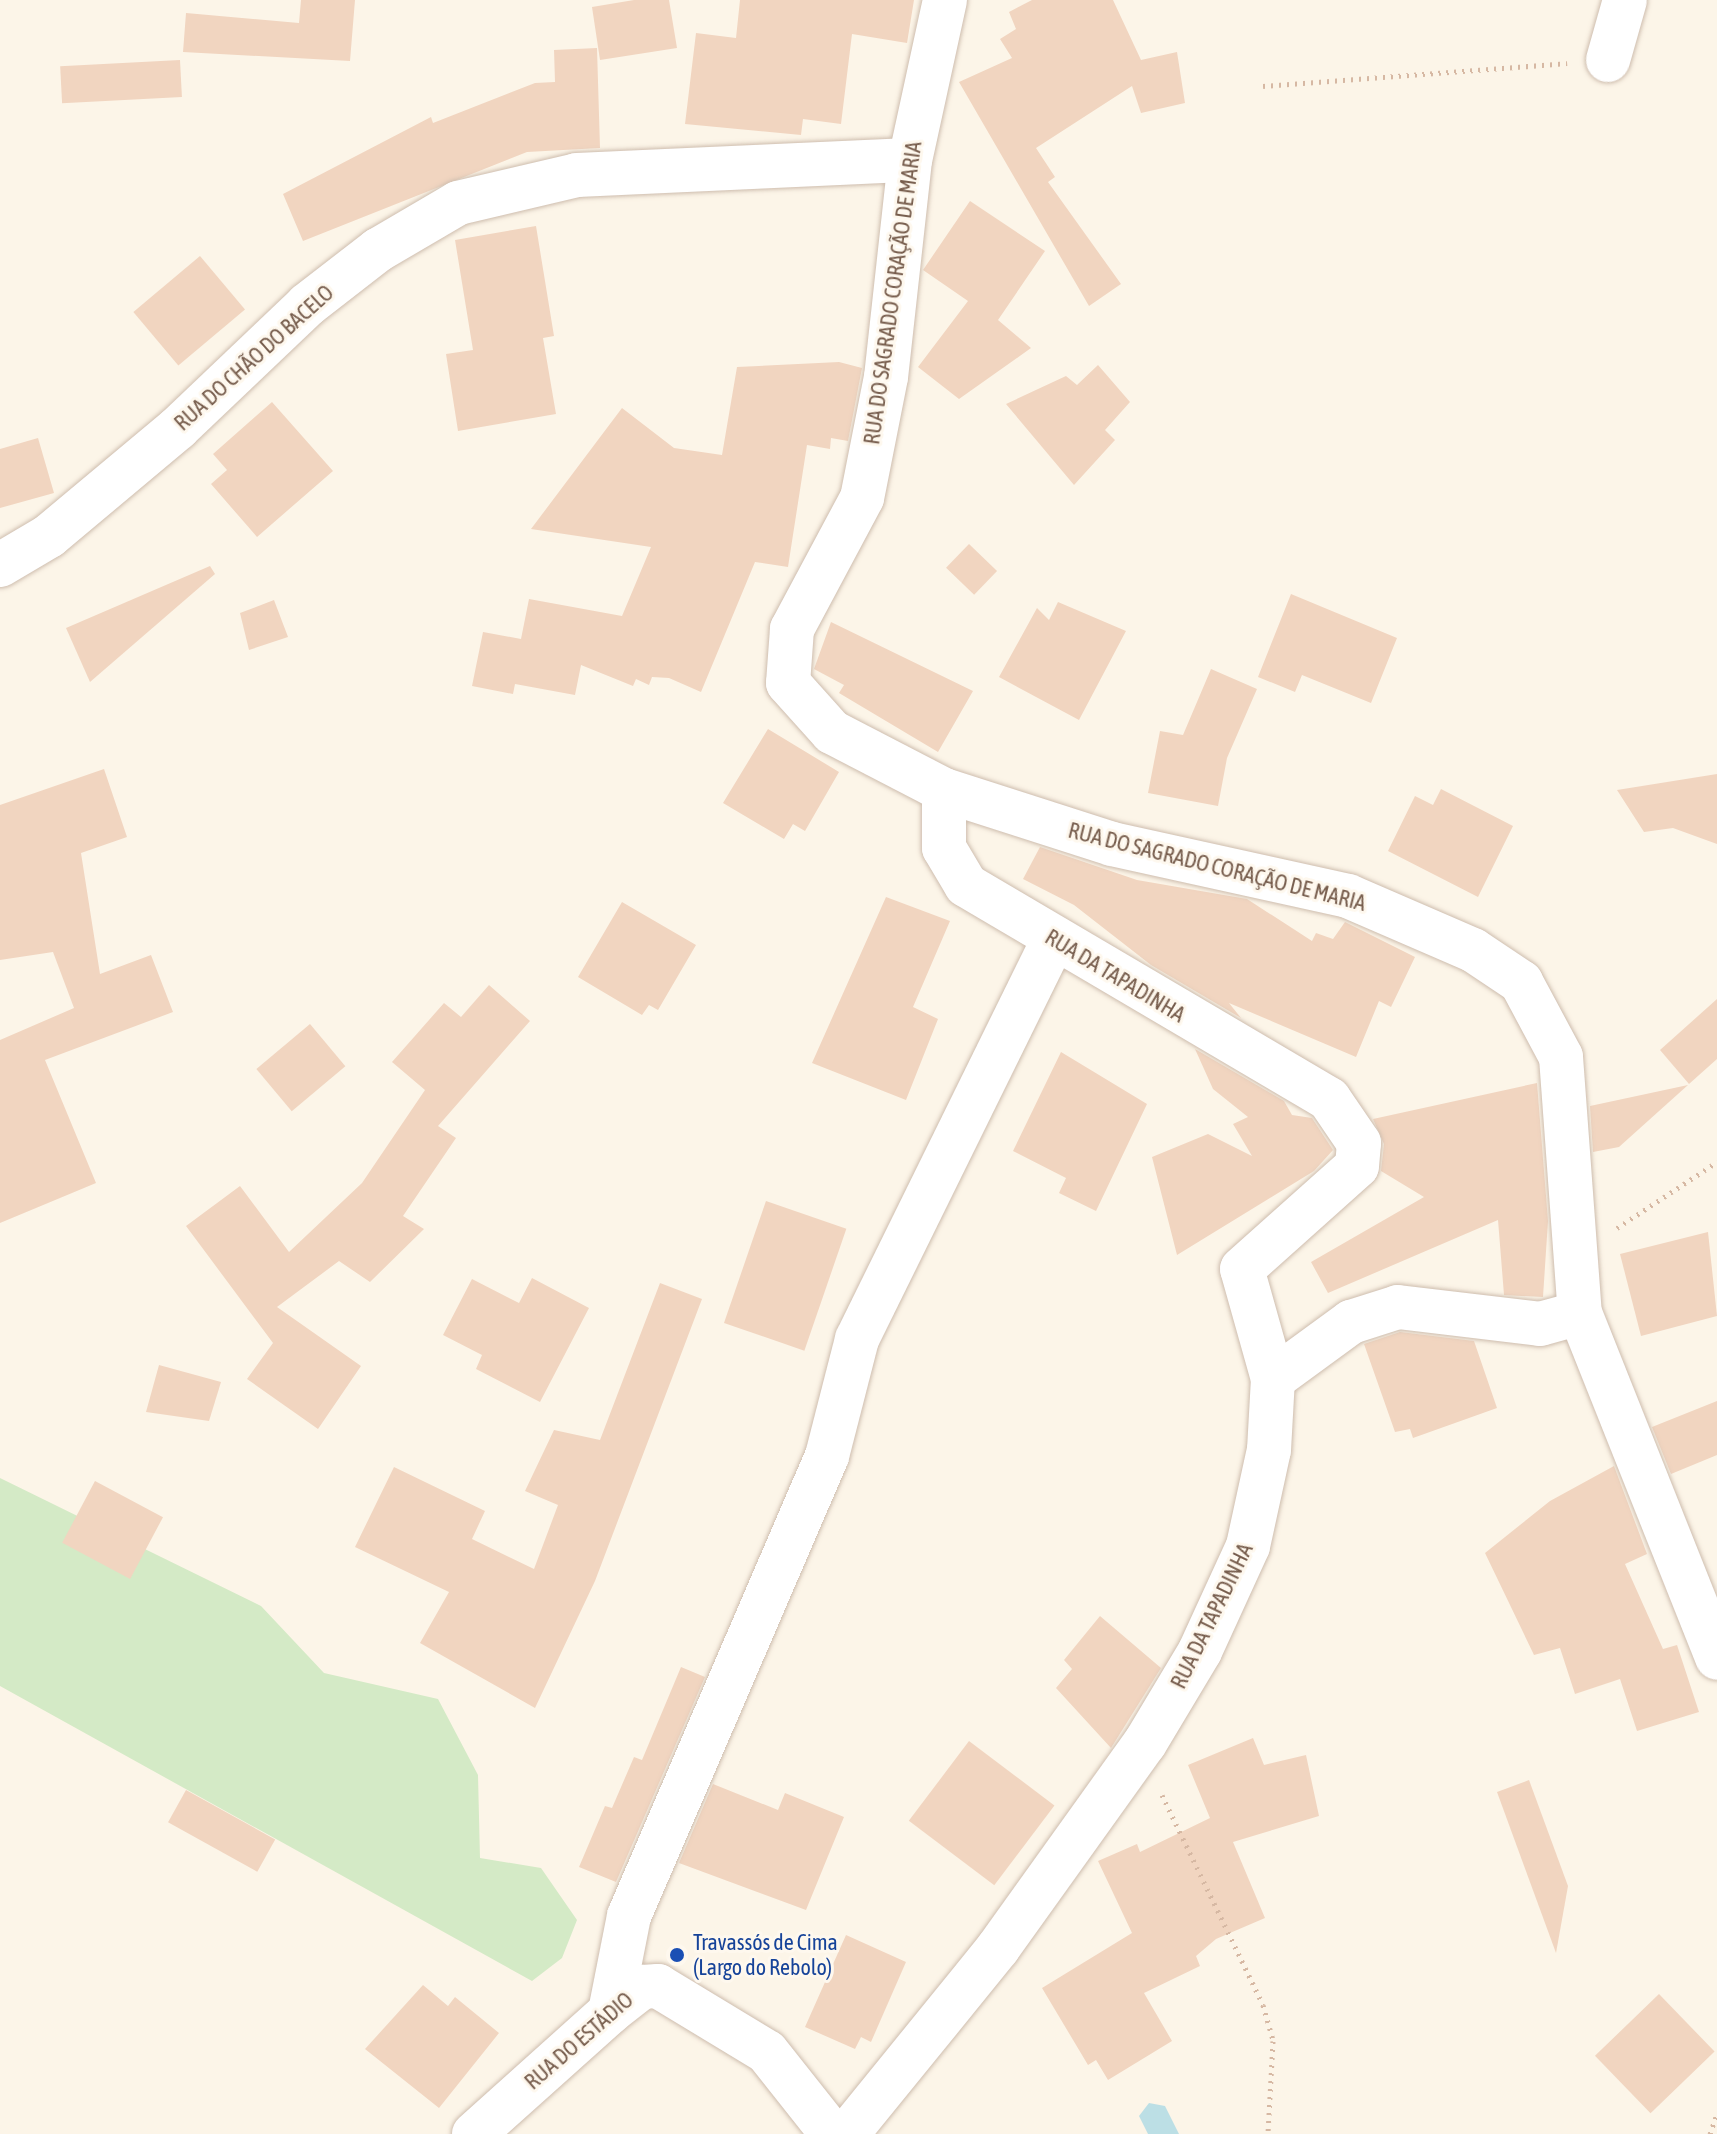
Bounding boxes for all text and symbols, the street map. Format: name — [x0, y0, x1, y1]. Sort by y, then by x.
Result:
street label: RUA DO SAGRADO CORAÇÃO DE MARIA — [859, 140, 927, 446]
street label: RUA DO CHÃO DO BACELO — [169, 280, 339, 436]
street label: RUA DO SAGRADO CORAÇÃO DE MARIA — [1065, 817, 1369, 917]
street label: RUA DA TAPADINHA — [1040, 924, 1190, 1028]
street label: RUA DA TAPADINHA — [1165, 1539, 1259, 1693]
place label: Travassós de Cima (Largo do Rebolo) — [693, 1929, 838, 1980]
marker: Travassós de Cima (Largo do Rebolo) — [668, 1946, 686, 1964]
street label: RUA DO ESTÁDIO — [519, 1987, 639, 2095]

